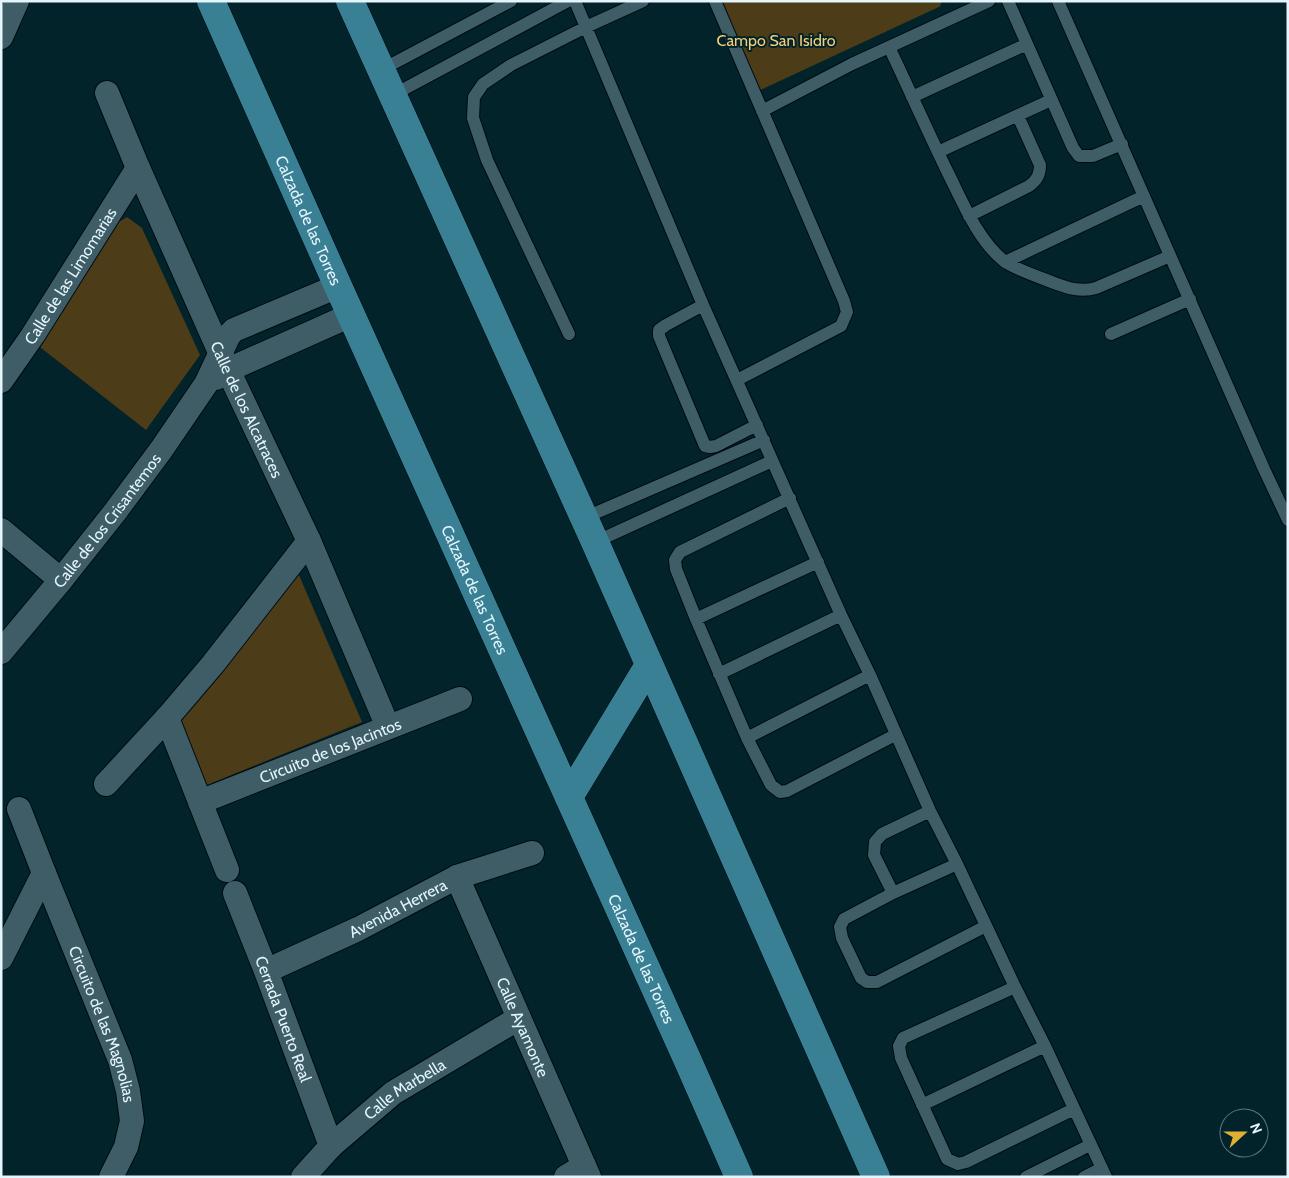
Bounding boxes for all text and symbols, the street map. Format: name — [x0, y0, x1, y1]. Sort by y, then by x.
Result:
park label: Campo San Isidro — [717, 31, 836, 50]
street label: Calzada de las Torres — [272, 152, 346, 288]
street label: Calle de las Limomarias — [20, 203, 121, 348]
street label: Calle de los Alcatraces — [207, 338, 287, 481]
street label: Calle de los Crisantemos — [49, 449, 165, 592]
street label: Calzada de las Torres — [438, 522, 513, 658]
street label: Circuito de los Jacintos — [257, 714, 404, 787]
street label: Avenida Herrera — [346, 875, 450, 941]
street label: Calzada de las Torres — [604, 891, 679, 1027]
street label: Circuito de las Magnolias — [65, 943, 139, 1104]
street label: Cerrada Puerto Real — [251, 953, 316, 1085]
street label: Calle Ayamonte — [493, 974, 553, 1080]
street label: Calle Marbella — [360, 1054, 449, 1123]
north arrow — [1219, 1108, 1269, 1158]
text: N — [1246, 1120, 1266, 1136]

